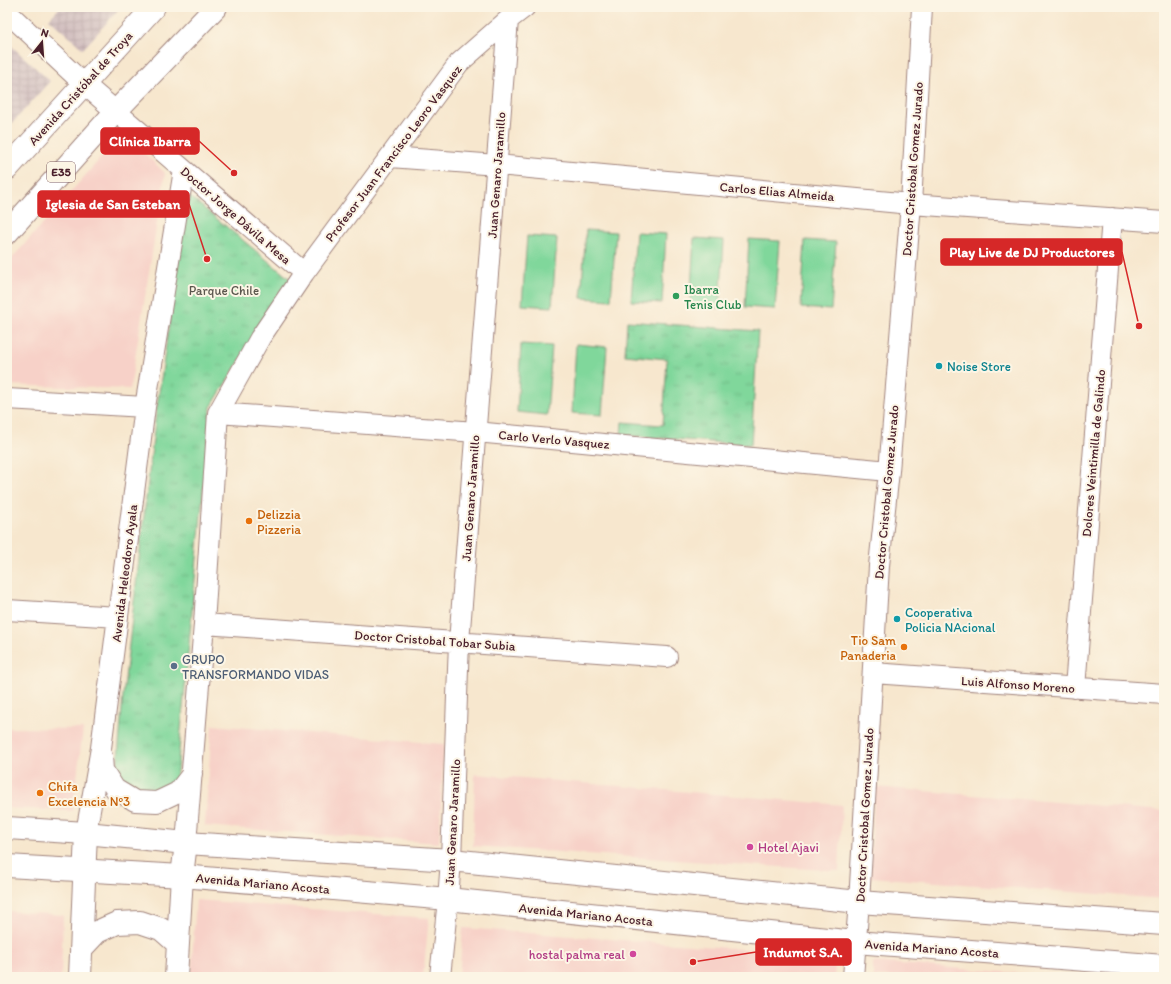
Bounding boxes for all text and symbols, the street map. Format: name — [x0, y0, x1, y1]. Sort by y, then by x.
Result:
north arrow — [22, 22, 62, 62]
text: N — [39, 26, 50, 40]
street label: Avenida Cristóbal de Troya — [25, 28, 136, 148]
street label: Profesor Juan Francisco Leoro Vasquez — [322, 62, 465, 245]
street label: Doctor Cristobal Gomez Jurado — [899, 81, 926, 257]
street label: Juan Genaro Jaramillo — [485, 111, 508, 239]
callout: Clínica Ibarra — [101, 128, 199, 154]
text: Clínica Ibarra — [109, 133, 192, 150]
road number: E35 — [47, 162, 75, 182]
street label: Doctor Jorge Dávila Mesa — [178, 163, 294, 268]
street label: Carlos Elias Almeida — [719, 179, 835, 204]
callout: Iglesia de San Esteban — [38, 191, 189, 217]
text: Iglesia de San Esteban — [46, 196, 180, 213]
callout: Play Live de DJ Productores — [941, 239, 1122, 265]
text: Play Live de DJ Productores — [949, 244, 1115, 261]
place label: Ibarra Tenis Club — [684, 282, 742, 312]
park label: Parque Chile — [189, 283, 259, 298]
marker: Ibarra Tenis Club — [671, 291, 681, 301]
place label: Noise Store — [947, 359, 1011, 374]
marker: Noise Store — [934, 361, 944, 371]
street label: Dolores Veintimilla de Galindo — [1079, 368, 1108, 537]
street label: Doctor Cristobal Gomez Jurado — [871, 404, 902, 580]
street label: Carlo Verlo Vasquez — [498, 427, 610, 452]
street label: Juan Genaro Jaramillo — [459, 434, 482, 562]
street label: Avenida Heleodoro Ayala — [109, 503, 140, 643]
place label: Delizzia Pizzeria — [257, 507, 301, 537]
marker: Delizzia Pizzeria — [244, 516, 254, 526]
place label: Cooperativa Policia NAcional — [905, 605, 996, 635]
marker: Cooperativa Policia NAcional — [892, 614, 902, 624]
street label: Doctor Cristobal Tobar Subia — [354, 627, 516, 654]
place label: Tio Sam Panaderia — [840, 633, 897, 663]
marker: Tio Sam Panaderia — [899, 642, 909, 652]
place label: GRUPO TRANSFORMANDO VIDAS — [182, 652, 329, 682]
marker: GRUPO TRANSFORMANDO VIDAS — [169, 661, 179, 671]
street label: Luis Alfonso Moreno — [961, 673, 1076, 696]
street label: Doctor Cristobal Gomez Jurado — [852, 727, 877, 903]
street label: Juan Genaro Jaramillo — [442, 758, 463, 886]
place label: Chifa Excelencia Nº3 — [48, 779, 130, 809]
marker: Chifa Excelencia Nº3 — [35, 788, 45, 798]
place label: Hotel Ajavi — [758, 840, 819, 855]
marker: Hotel Ajavi — [745, 842, 755, 852]
street label: Avenida Mariano Acosta — [195, 870, 331, 897]
street label: Avenida Mariano Acosta — [518, 900, 654, 929]
street label: Avenida Mariano Acosta — [864, 936, 1000, 961]
callout: Indumot S.A. — [756, 939, 851, 965]
text: Indumot S.A. — [763, 944, 843, 961]
place label: hostal palma real — [529, 947, 625, 962]
marker: hostal palma real — [628, 949, 638, 959]

